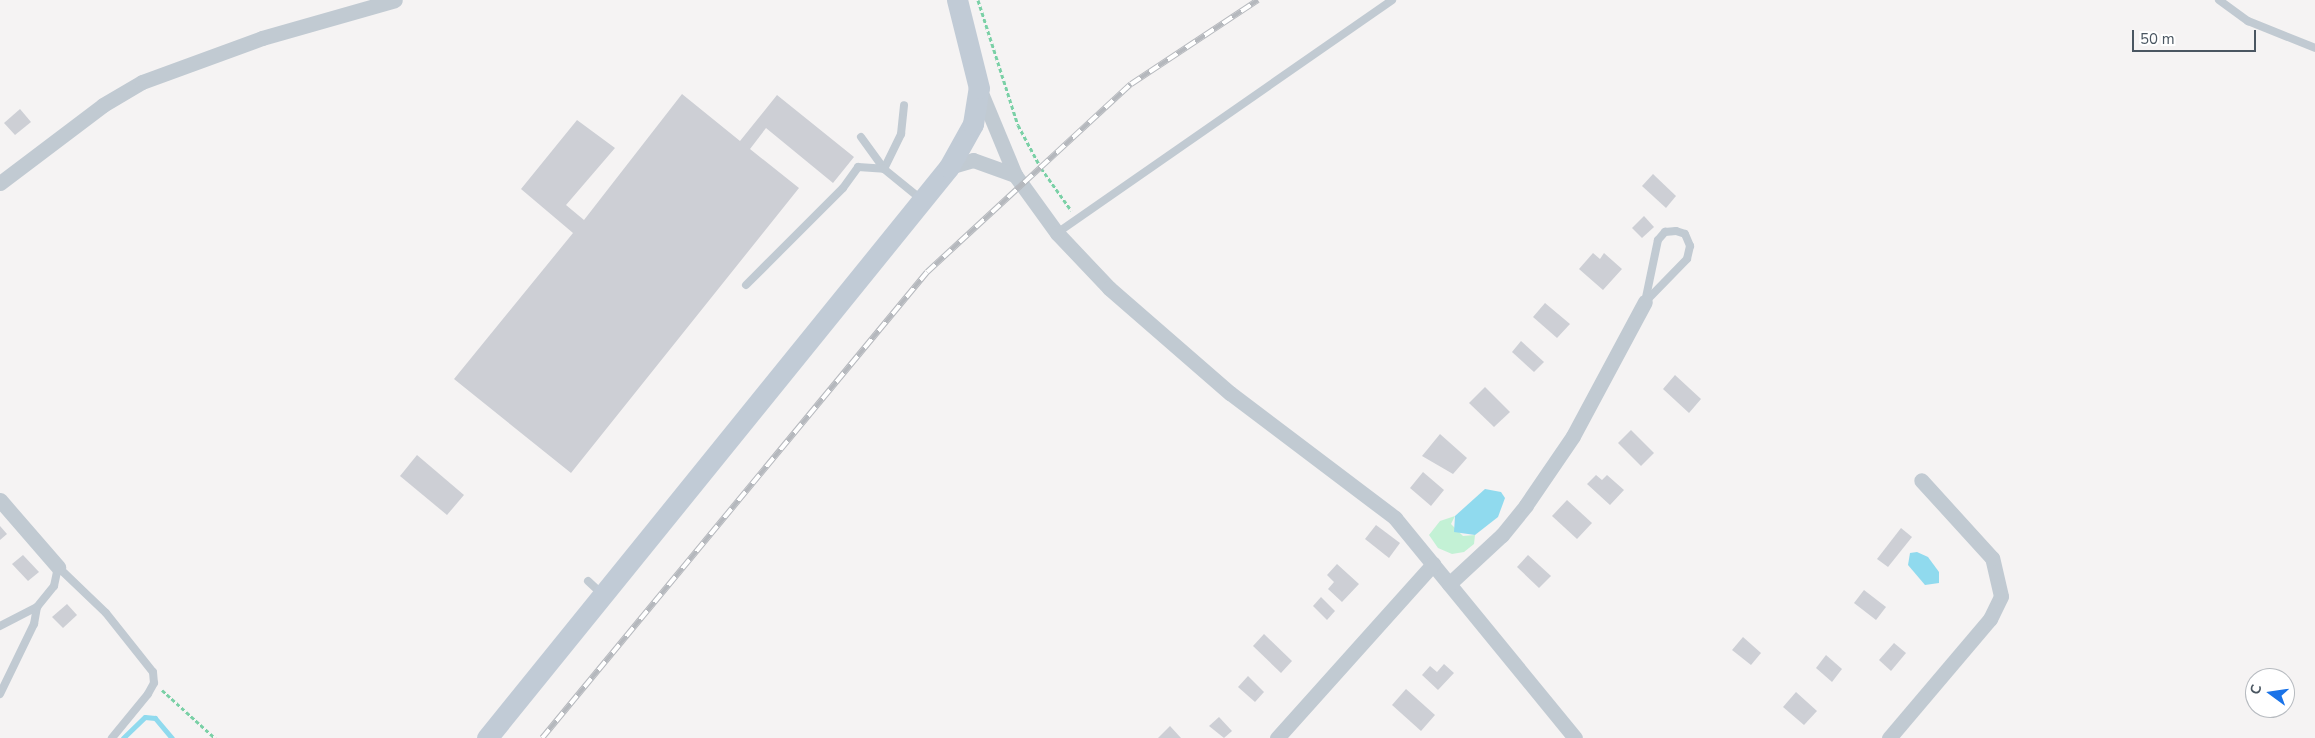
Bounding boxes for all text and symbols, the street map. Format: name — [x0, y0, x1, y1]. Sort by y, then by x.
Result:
scale bar — [2135, 20, 2259, 52]
text: 50 m — [2140, 29, 2175, 49]
north arrow — [2245, 668, 2295, 718]
text: С — [2246, 683, 2266, 696]

